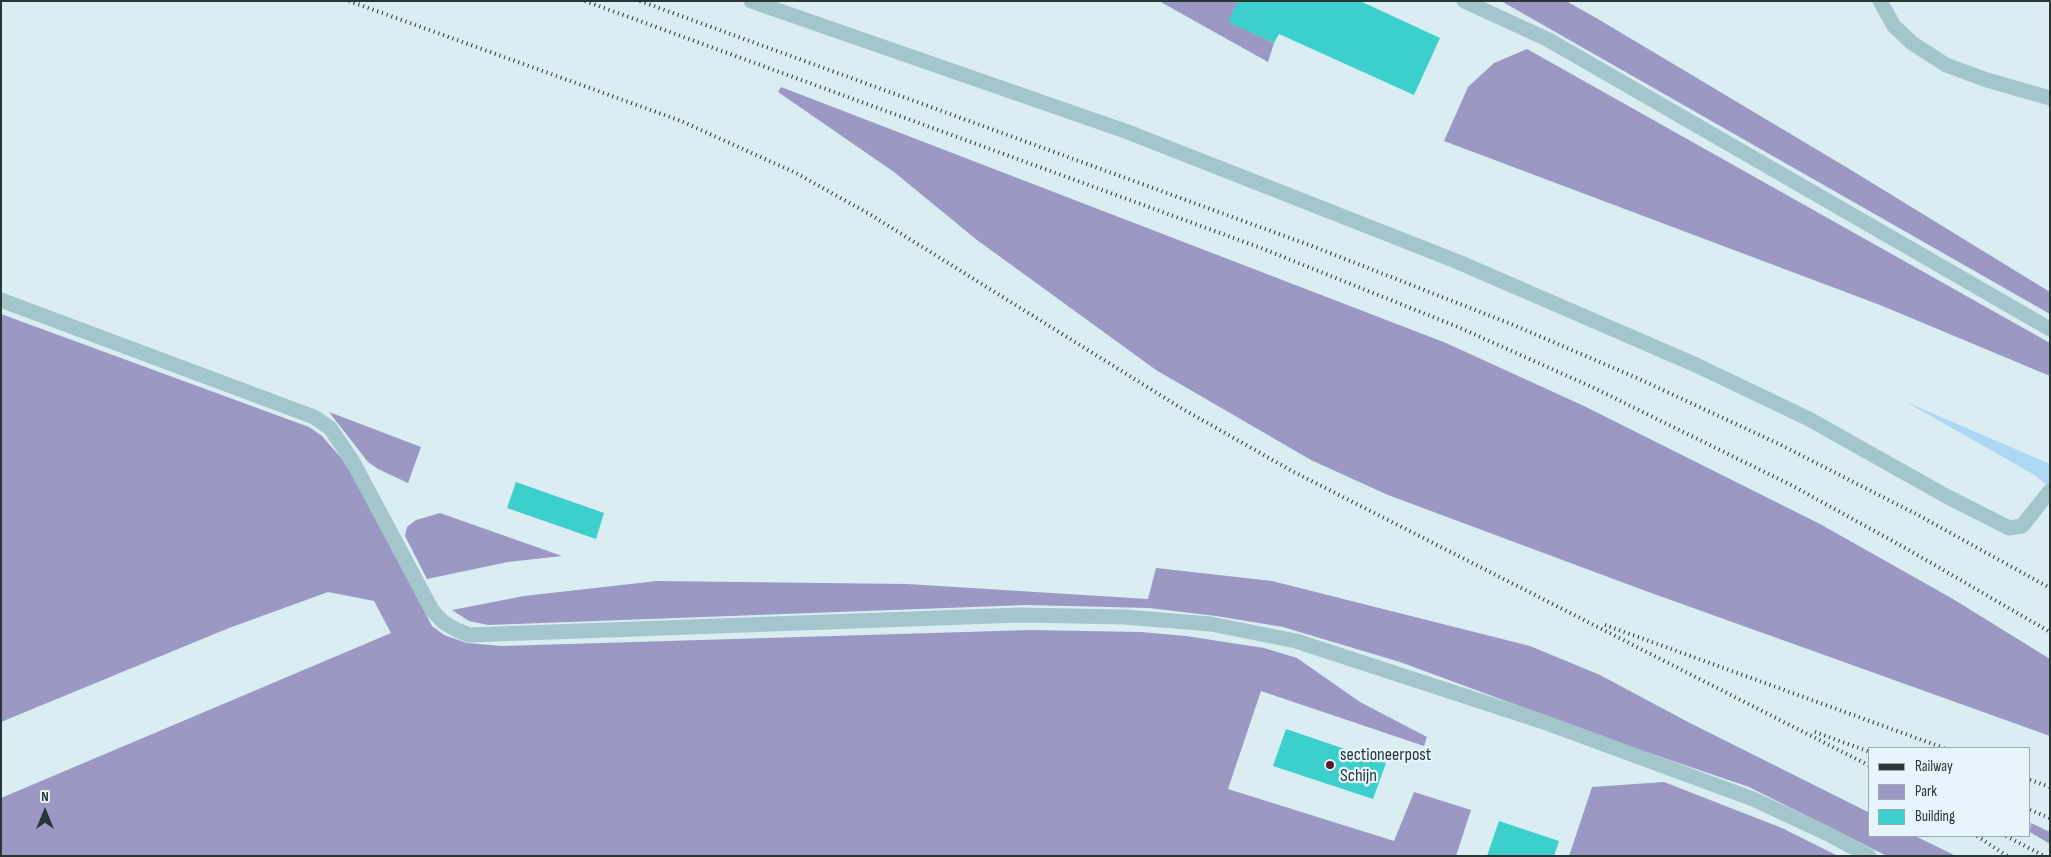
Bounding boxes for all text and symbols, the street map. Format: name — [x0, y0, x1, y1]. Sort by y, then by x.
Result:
place label: sectioneerpost Schijn — [1340, 744, 1431, 786]
legend — [1868, 747, 2031, 837]
text: Railway — [1915, 757, 1953, 776]
marker: sectioneerpost Schijn — [1324, 759, 1336, 771]
text: Park — [1915, 782, 1937, 801]
north arrow — [20, 787, 70, 837]
text: N — [41, 788, 49, 805]
text: Building — [1915, 807, 1955, 826]

